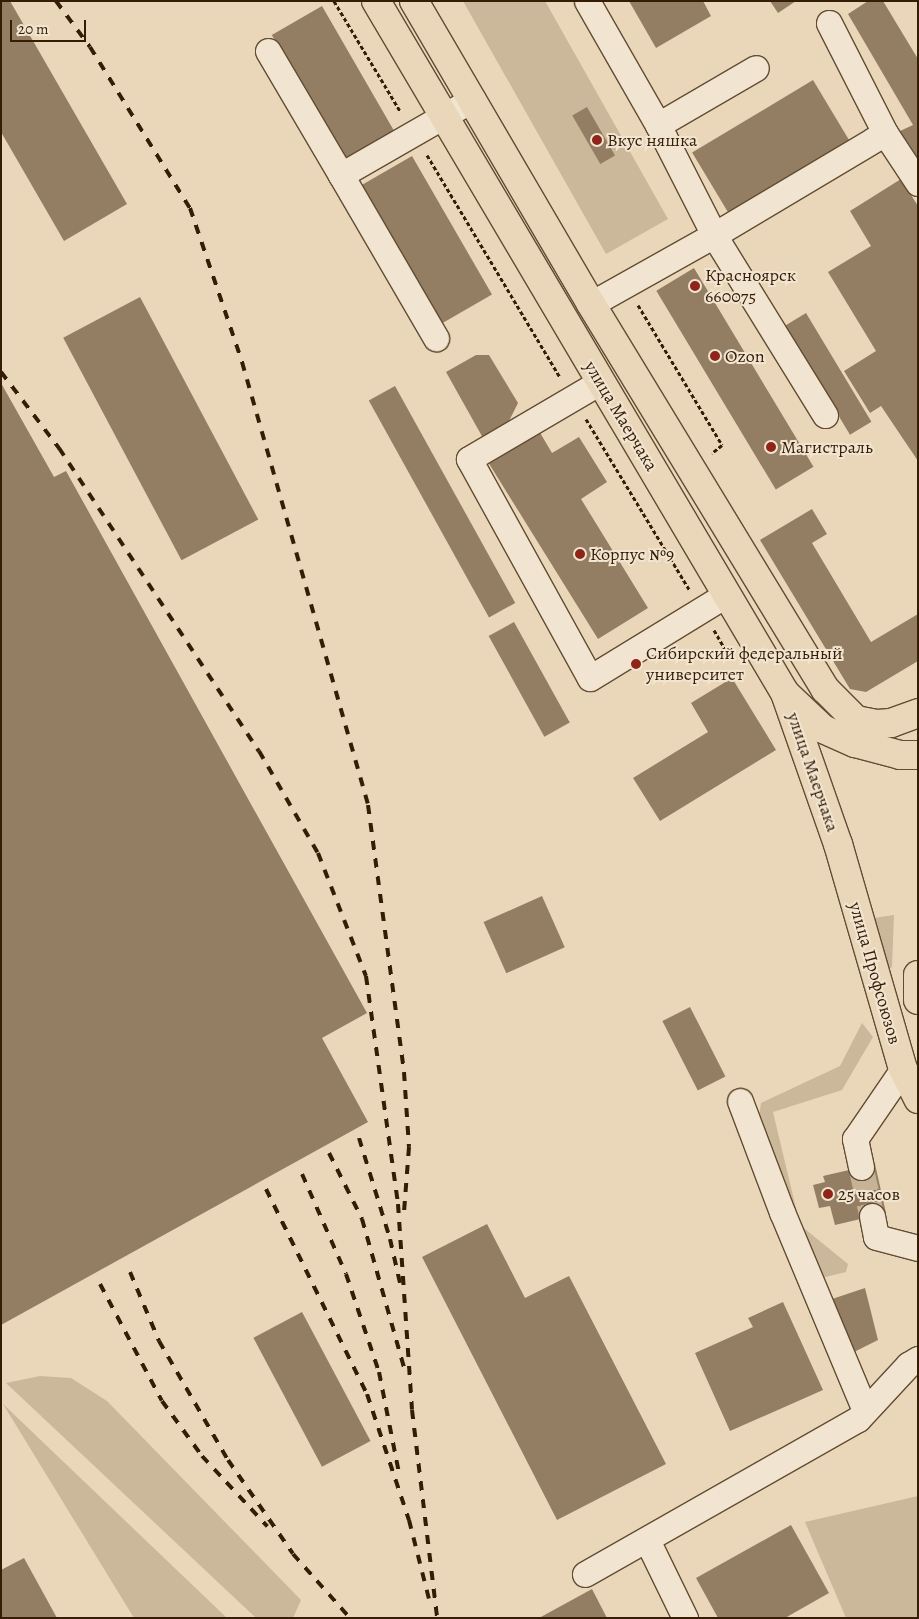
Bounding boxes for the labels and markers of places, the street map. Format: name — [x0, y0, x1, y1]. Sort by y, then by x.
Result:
place label: Вкус няшка — [607, 129, 697, 151]
marker: Вкус няшка — [591, 134, 603, 146]
place label: Красноярск 660075 — [705, 265, 796, 308]
marker: Красноярск 660075 — [689, 280, 701, 292]
place label: Ozon — [725, 345, 765, 367]
marker: Ozon — [709, 350, 721, 362]
place label: Магистраль — [781, 436, 873, 458]
marker: Магистраль — [765, 441, 777, 453]
place label: Корпус №9 — [590, 543, 674, 565]
marker: Корпус №9 — [574, 548, 586, 560]
place label: Сибирский федеральный университет — [646, 643, 843, 686]
marker: Сибирский федеральный университет — [630, 658, 642, 670]
place label: 25 часов — [838, 1183, 900, 1205]
marker: 25 часов — [822, 1188, 834, 1200]

